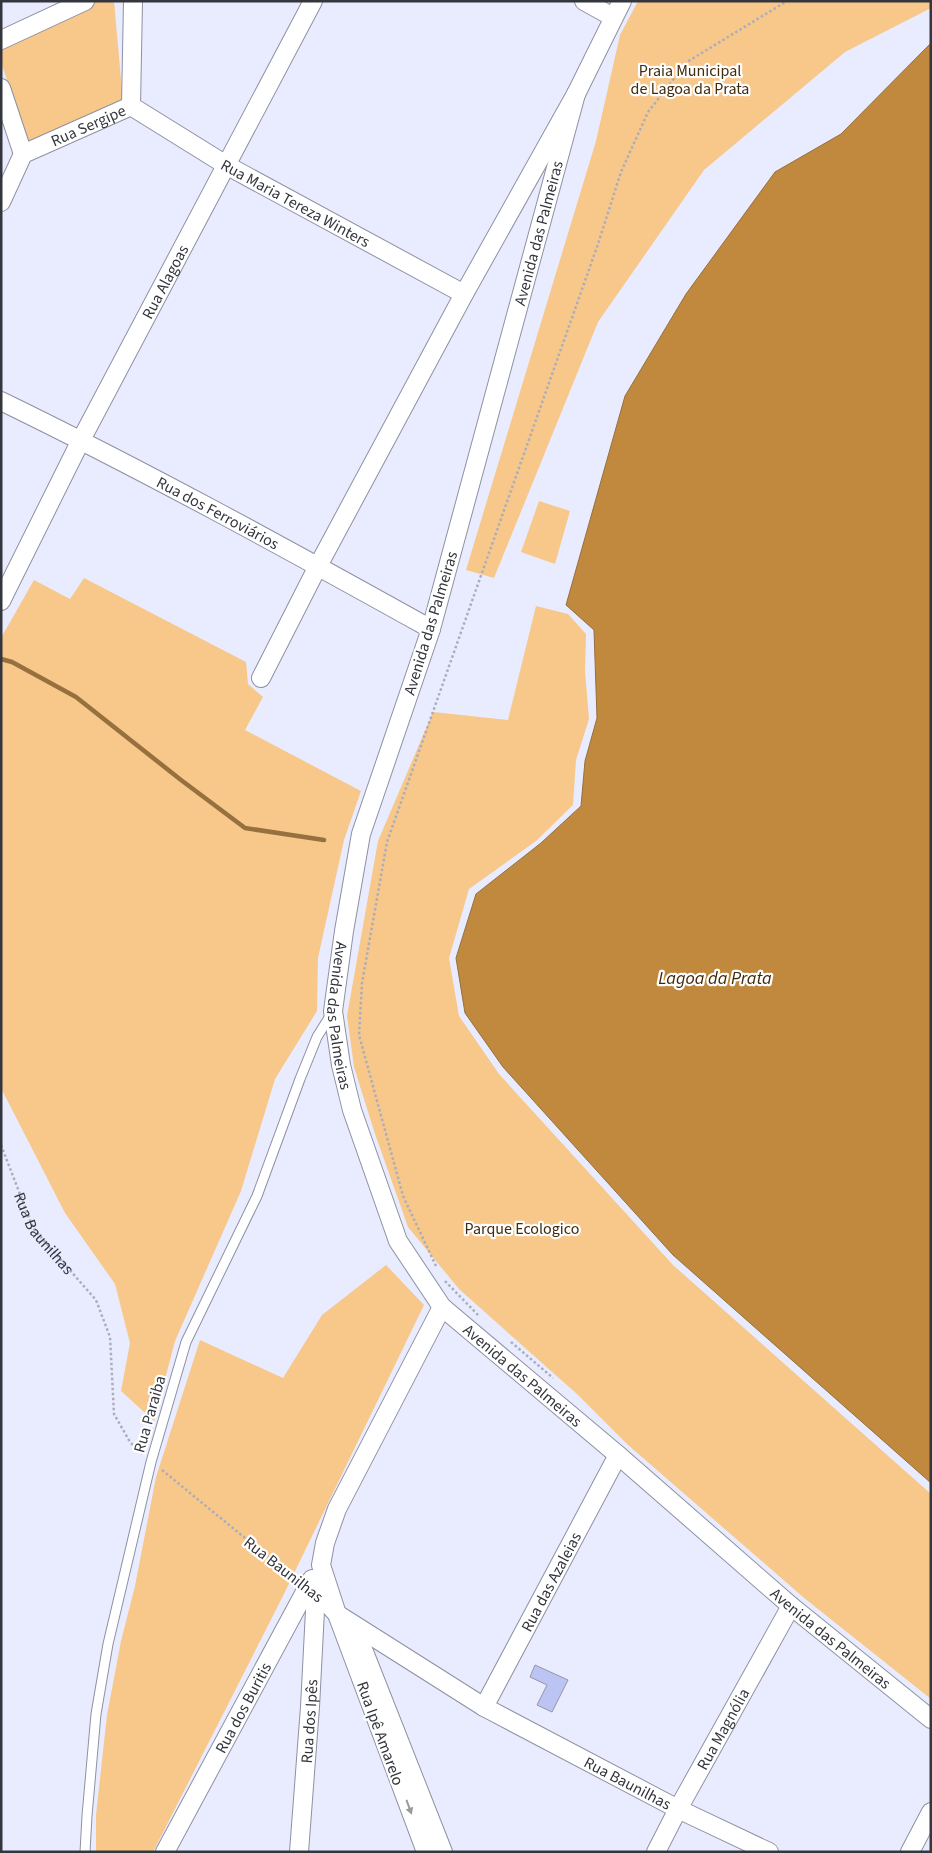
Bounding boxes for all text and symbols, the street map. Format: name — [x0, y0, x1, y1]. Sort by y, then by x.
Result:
park label: Praia Municipal de Lagoa da Prata — [631, 60, 749, 100]
street label: Rua Sergipe — [48, 100, 129, 152]
street label: Rua Maria Tereza Winters — [217, 154, 374, 253]
street label: Avenida das Palmeiras — [509, 158, 569, 308]
street label: Rua Alagoas — [137, 241, 194, 323]
street label: Rua dos Ferroviários — [152, 472, 283, 555]
street label: Avenida das Palmeiras — [399, 548, 463, 698]
street label: Avenida das Palmeiras — [321, 940, 357, 1092]
water label: Lagoa da Prata — [658, 966, 772, 991]
street label: Rua Baunilhas — [8, 1189, 79, 1280]
park label: Parque Ecologico — [465, 1218, 579, 1240]
street label: Avenida das Palmeiras — [458, 1319, 587, 1433]
street label: Rua Paraiba — [128, 1373, 171, 1455]
street label: Rua das Azaleias — [516, 1528, 587, 1636]
street label: Rua Baunilhas — [239, 1532, 328, 1608]
street label: Avenida das Palmeiras — [765, 1583, 895, 1695]
street label: Rua dos Buritis — [210, 1658, 277, 1757]
street label: Rua dos Ipês — [296, 1678, 323, 1764]
street label: Rua Ipê Amarelo — [351, 1678, 409, 1789]
street label: Rua Magnólia — [692, 1684, 755, 1774]
street label: Rua Baunilhas — [580, 1752, 675, 1816]
one-way arrow — [405, 1800, 413, 1815]

